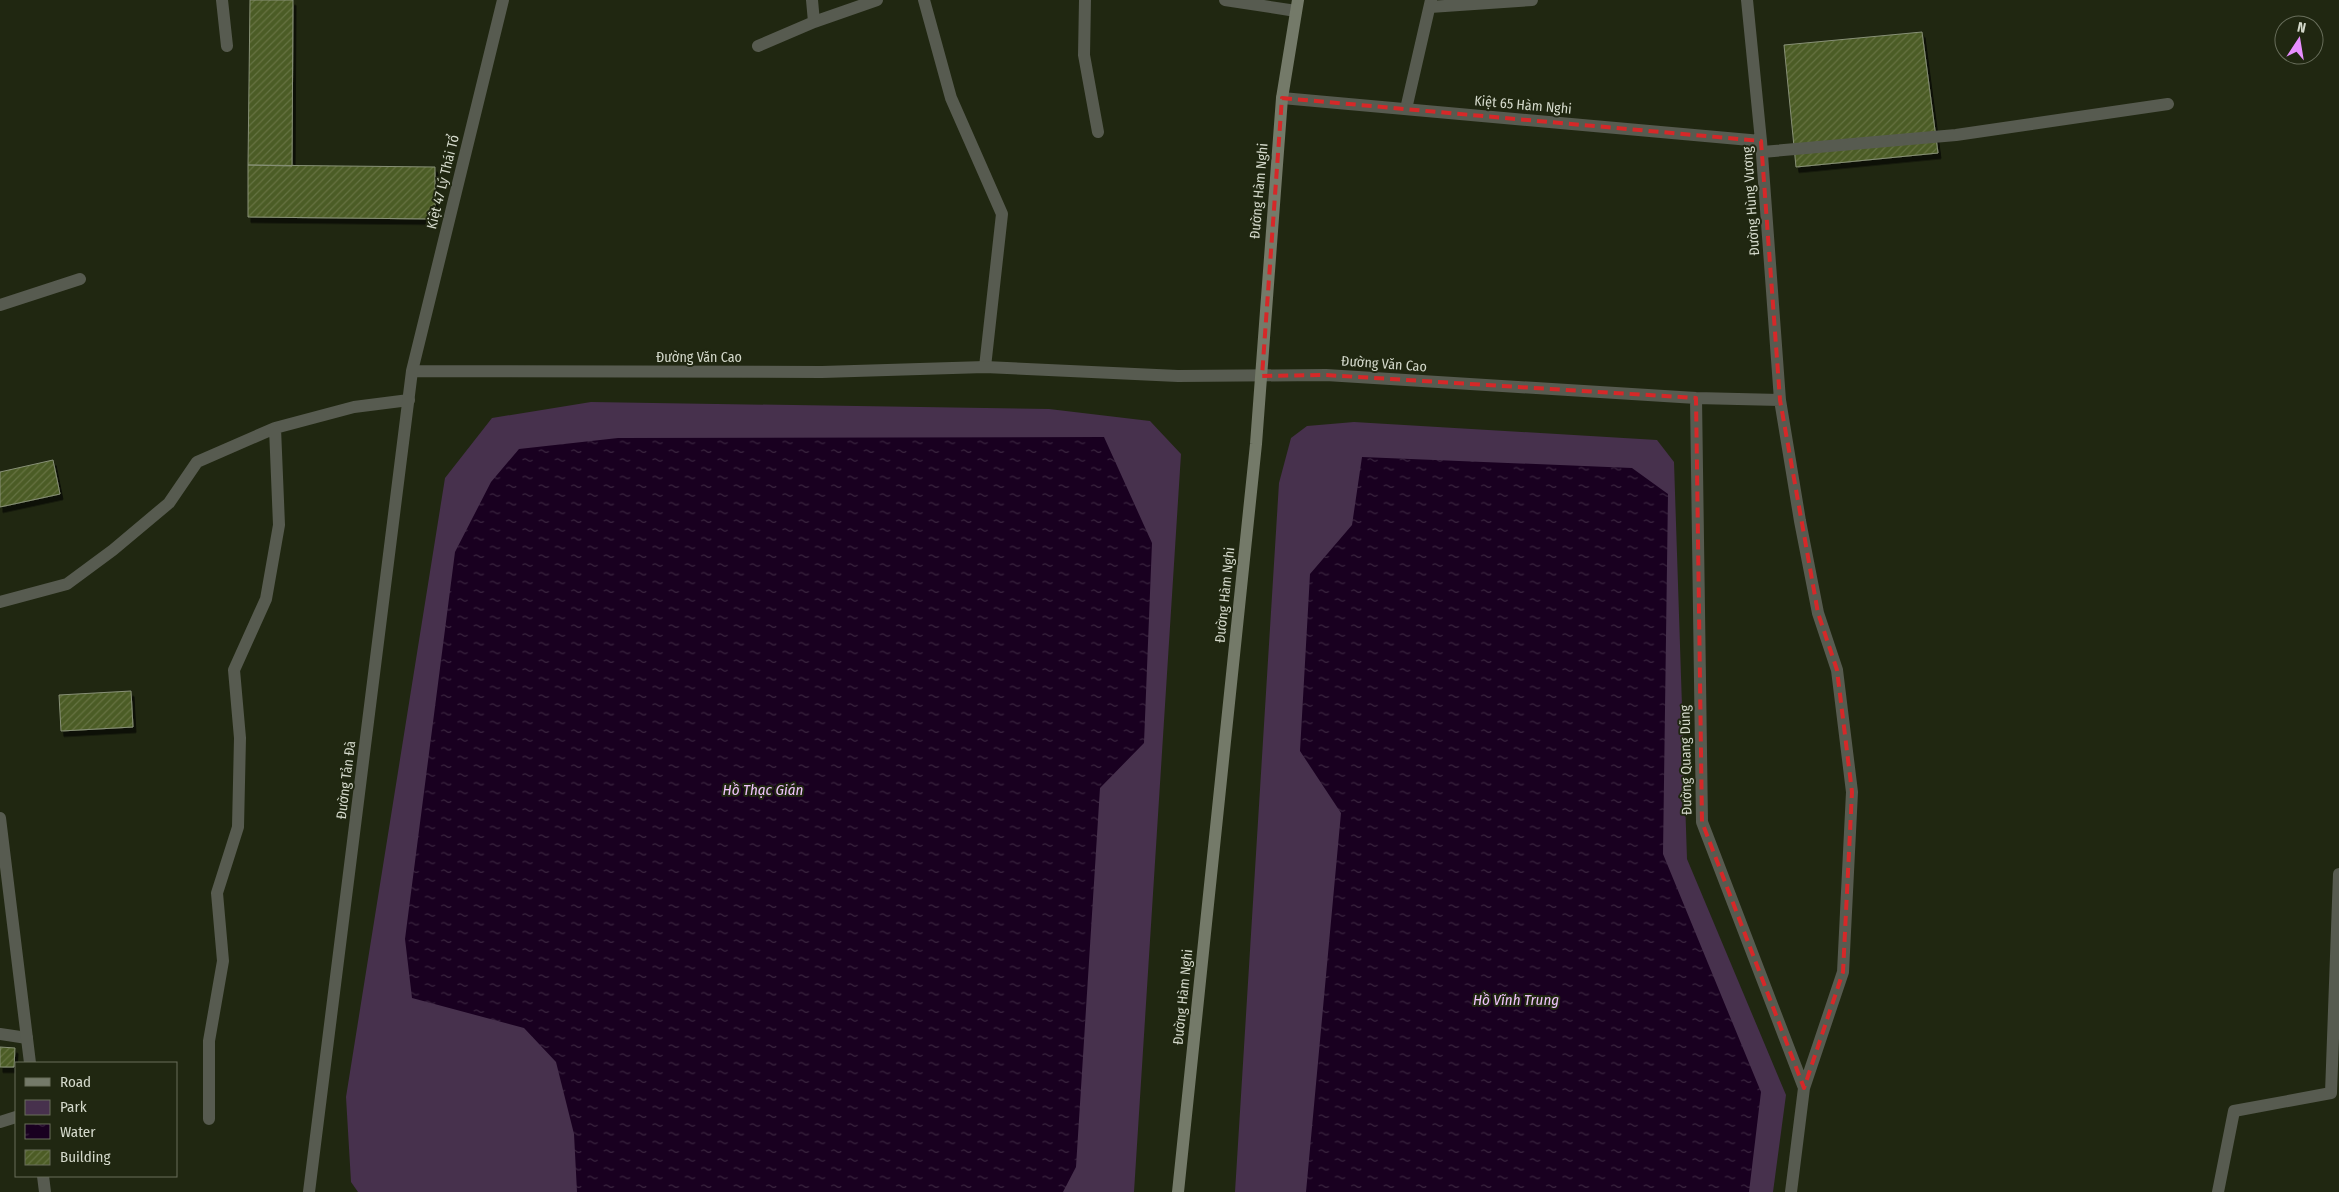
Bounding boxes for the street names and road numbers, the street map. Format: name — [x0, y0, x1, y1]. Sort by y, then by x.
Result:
street label: Kiệt 65 Hàm Nghi — [1474, 92, 1572, 118]
street label: Kiệt 47 Lý Thái Tổ — [422, 133, 463, 231]
street label: Đường Hàm Nghi — [1246, 142, 1272, 240]
street label: Đường Hùng Vương — [1739, 145, 1763, 256]
street label: Đường Văn Cao — [656, 349, 742, 366]
street label: Đường Văn Cao — [1341, 353, 1427, 375]
street label: Đường Hàm Nghi — [1212, 546, 1238, 644]
street label: Đường Quang Dũng — [1677, 704, 1695, 815]
street label: Đường Tản Đà — [333, 740, 359, 820]
street label: Đường Hàm Nghi — [1170, 948, 1196, 1046]

